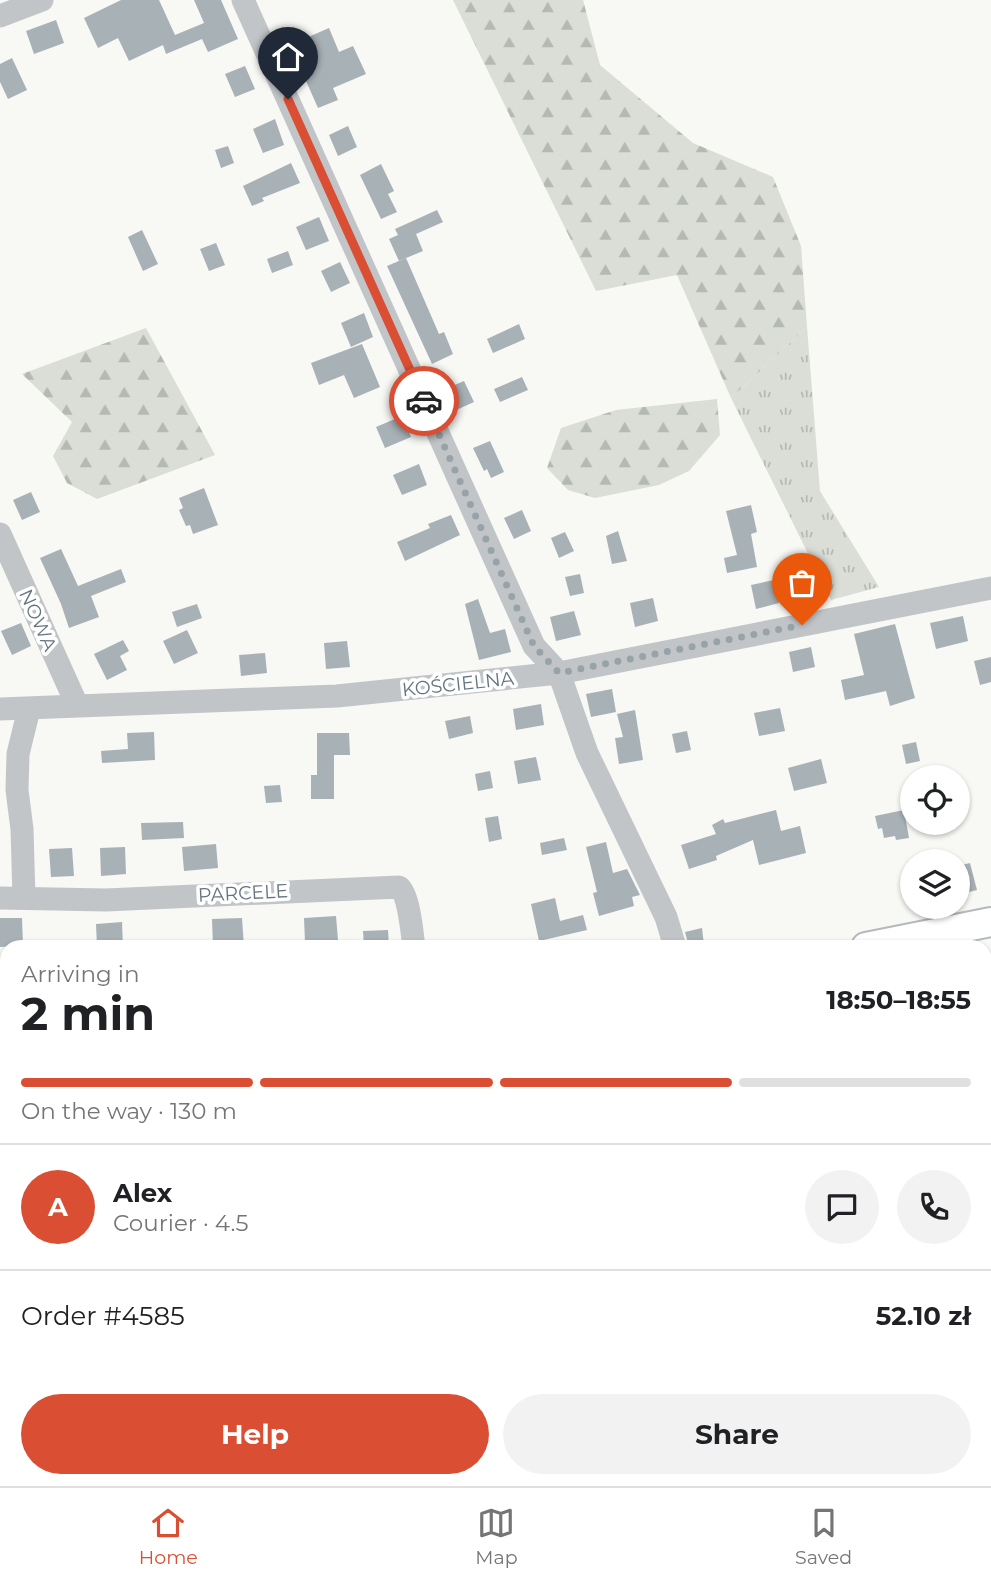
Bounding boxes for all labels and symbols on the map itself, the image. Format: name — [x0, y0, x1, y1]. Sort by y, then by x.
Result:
pin — [258, 27, 318, 99]
courier — [389, 366, 459, 436]
pin — [772, 553, 832, 625]
street label: NOWA — [14, 586, 62, 655]
street label: KOŚCIELNA — [401, 667, 516, 701]
street label: PARCELE — [197, 879, 289, 907]

